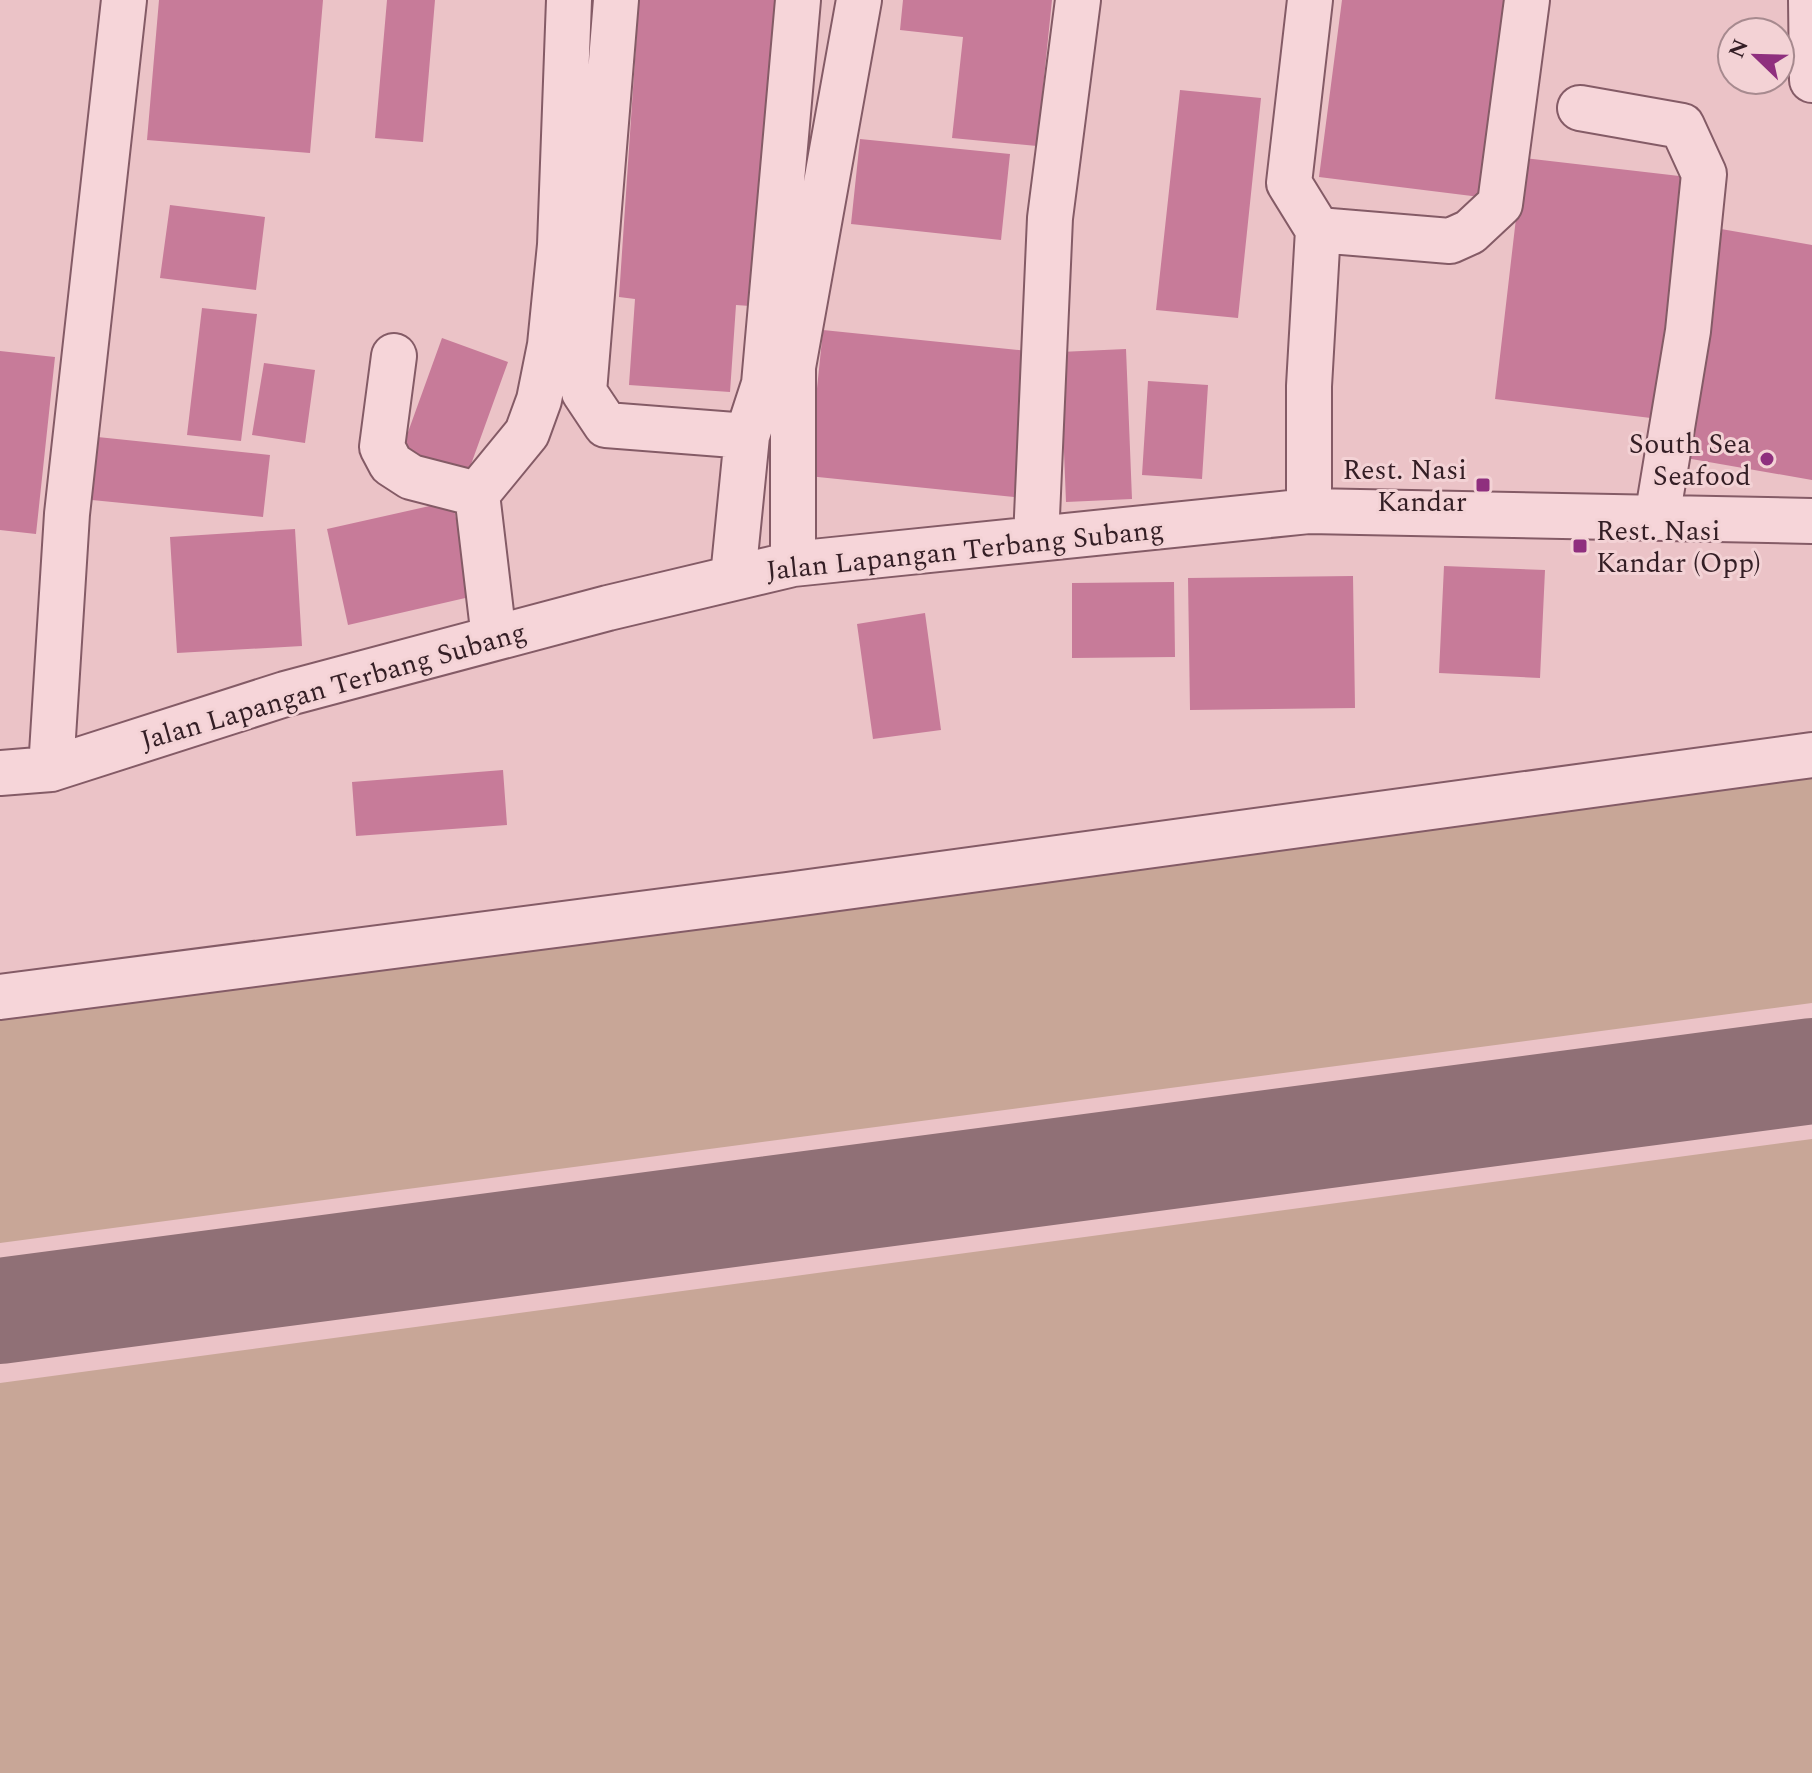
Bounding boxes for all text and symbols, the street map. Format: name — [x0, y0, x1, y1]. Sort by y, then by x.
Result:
north arrow — [1716, 16, 1796, 96]
text: N — [1720, 34, 1758, 63]
place label: South Sea Seafood — [1629, 423, 1751, 498]
place label: Rest. Nasi Kandar — [1343, 449, 1467, 524]
marker: South Sea Seafood — [1758, 450, 1776, 468]
marker: Rest. Nasi Kandar — [1474, 476, 1492, 494]
street label: Jalan Lapangan Terbang Subang — [764, 508, 1166, 593]
place label: Rest. Nasi Kandar (Opp) — [1596, 510, 1761, 585]
marker: Rest. Nasi Kandar (Opp) — [1571, 537, 1589, 555]
street label: Jalan Lapangan Terbang Subang — [135, 611, 531, 762]

